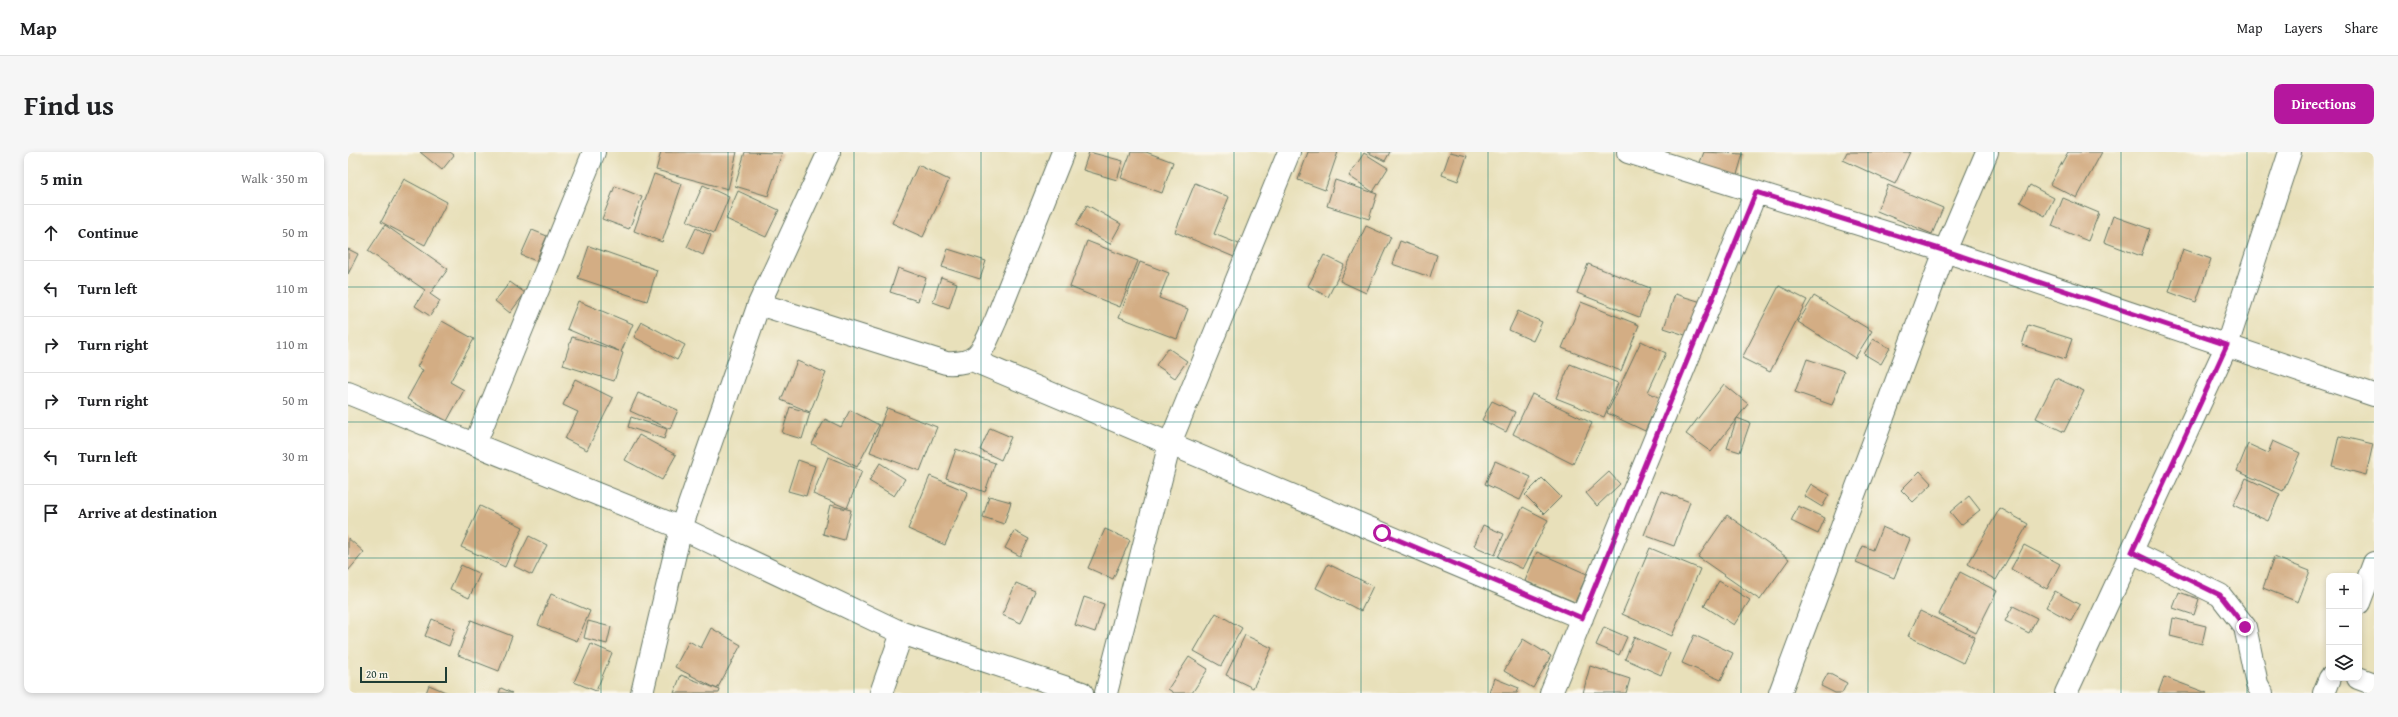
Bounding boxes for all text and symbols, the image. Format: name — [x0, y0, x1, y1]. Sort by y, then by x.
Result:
text: Map — [20, 14, 57, 42]
text: Map — [2237, 18, 2263, 38]
text: Layers — [2285, 18, 2323, 38]
text: Share — [2345, 18, 2378, 38]
text: Find us — [24, 84, 114, 125]
button: Directions — [2274, 84, 2374, 124]
text: 5 min — [40, 166, 82, 191]
text: Walk · 350 m — [241, 169, 308, 188]
icon: ahead — [40, 222, 62, 244]
text: Continue — [78, 222, 139, 243]
text: 50 m — [282, 223, 308, 242]
icon: left — [40, 278, 62, 300]
text: Turn left — [78, 278, 137, 299]
text: 110 m — [276, 279, 308, 298]
icon: right — [40, 334, 62, 356]
text: Turn right — [78, 334, 149, 355]
text: 110 m — [276, 335, 308, 354]
icon: right — [40, 390, 62, 412]
text: Turn right — [78, 390, 149, 411]
text: 50 m — [282, 391, 308, 410]
icon: left — [40, 446, 62, 468]
text: Turn left — [78, 446, 137, 467]
text: 30 m — [282, 447, 308, 466]
icon: arrive — [40, 502, 62, 524]
text: Arrive at destination — [78, 502, 217, 523]
route start — [1373, 524, 1391, 542]
map controls — [2326, 573, 2362, 681]
button: + — [2326, 573, 2362, 609]
button: − — [2326, 609, 2362, 645]
route end — [2236, 618, 2254, 636]
button: layers — [2326, 645, 2362, 681]
scale bar — [360, 665, 447, 684]
text: 20 m — [366, 666, 388, 682]

